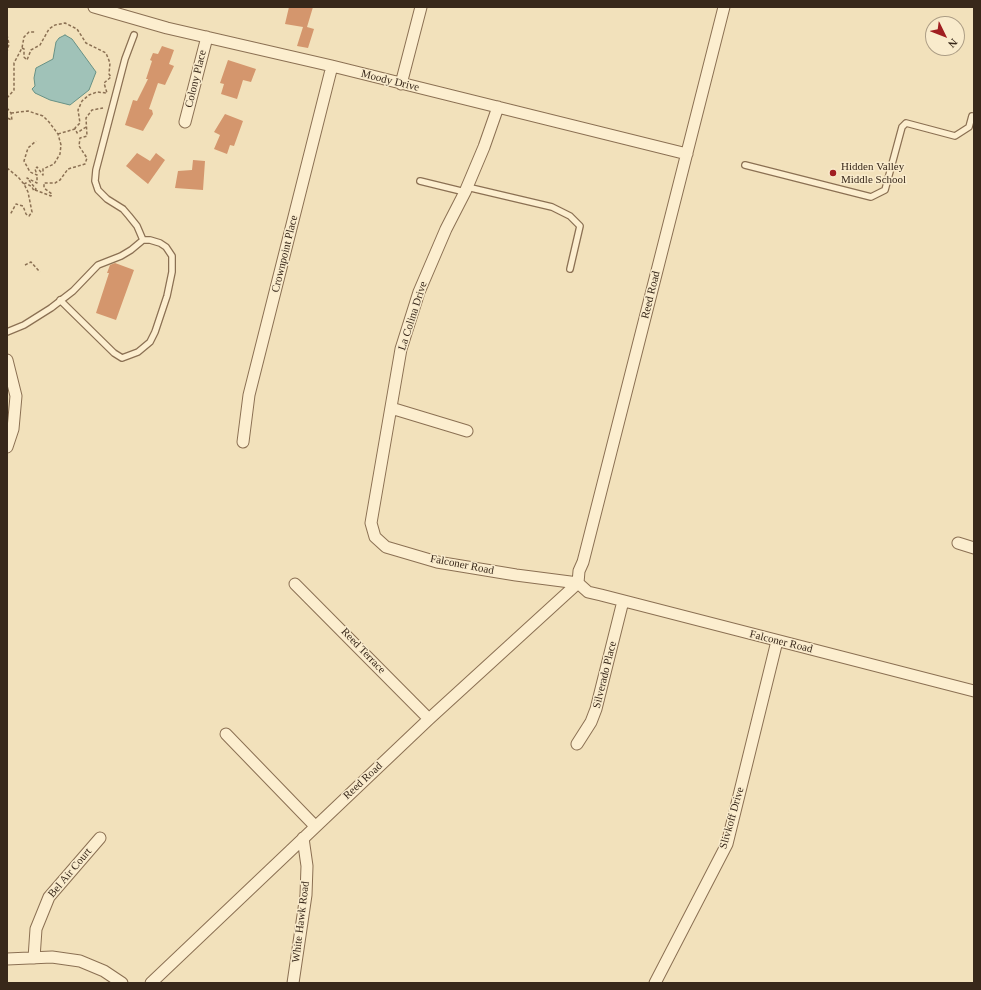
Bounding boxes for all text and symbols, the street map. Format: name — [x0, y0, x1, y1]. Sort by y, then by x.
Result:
north arrow — [925, 16, 965, 56]
text: N — [946, 36, 960, 50]
street label: Colony Place — [182, 49, 210, 109]
street label: Moody Drive — [360, 67, 420, 95]
place label: Hidden Valley Middle School — [841, 160, 906, 186]
marker: Hidden Valley Middle School — [828, 168, 838, 178]
street label: Crownpoint Place — [269, 214, 301, 294]
street label: Reed Road — [639, 270, 663, 320]
street label: La Colina Drive — [396, 280, 430, 352]
street label: Falconer Road — [429, 552, 495, 578]
street label: Reed Terrace — [338, 625, 388, 677]
street label: Falconer Road — [748, 628, 814, 656]
street label: Silverado Place — [590, 640, 620, 710]
street label: Reed Road — [341, 760, 385, 802]
street label: Slivkoff Drive — [717, 786, 747, 850]
street label: Bel Air Court — [46, 846, 94, 900]
street label: White Hawk Road — [289, 881, 313, 963]

